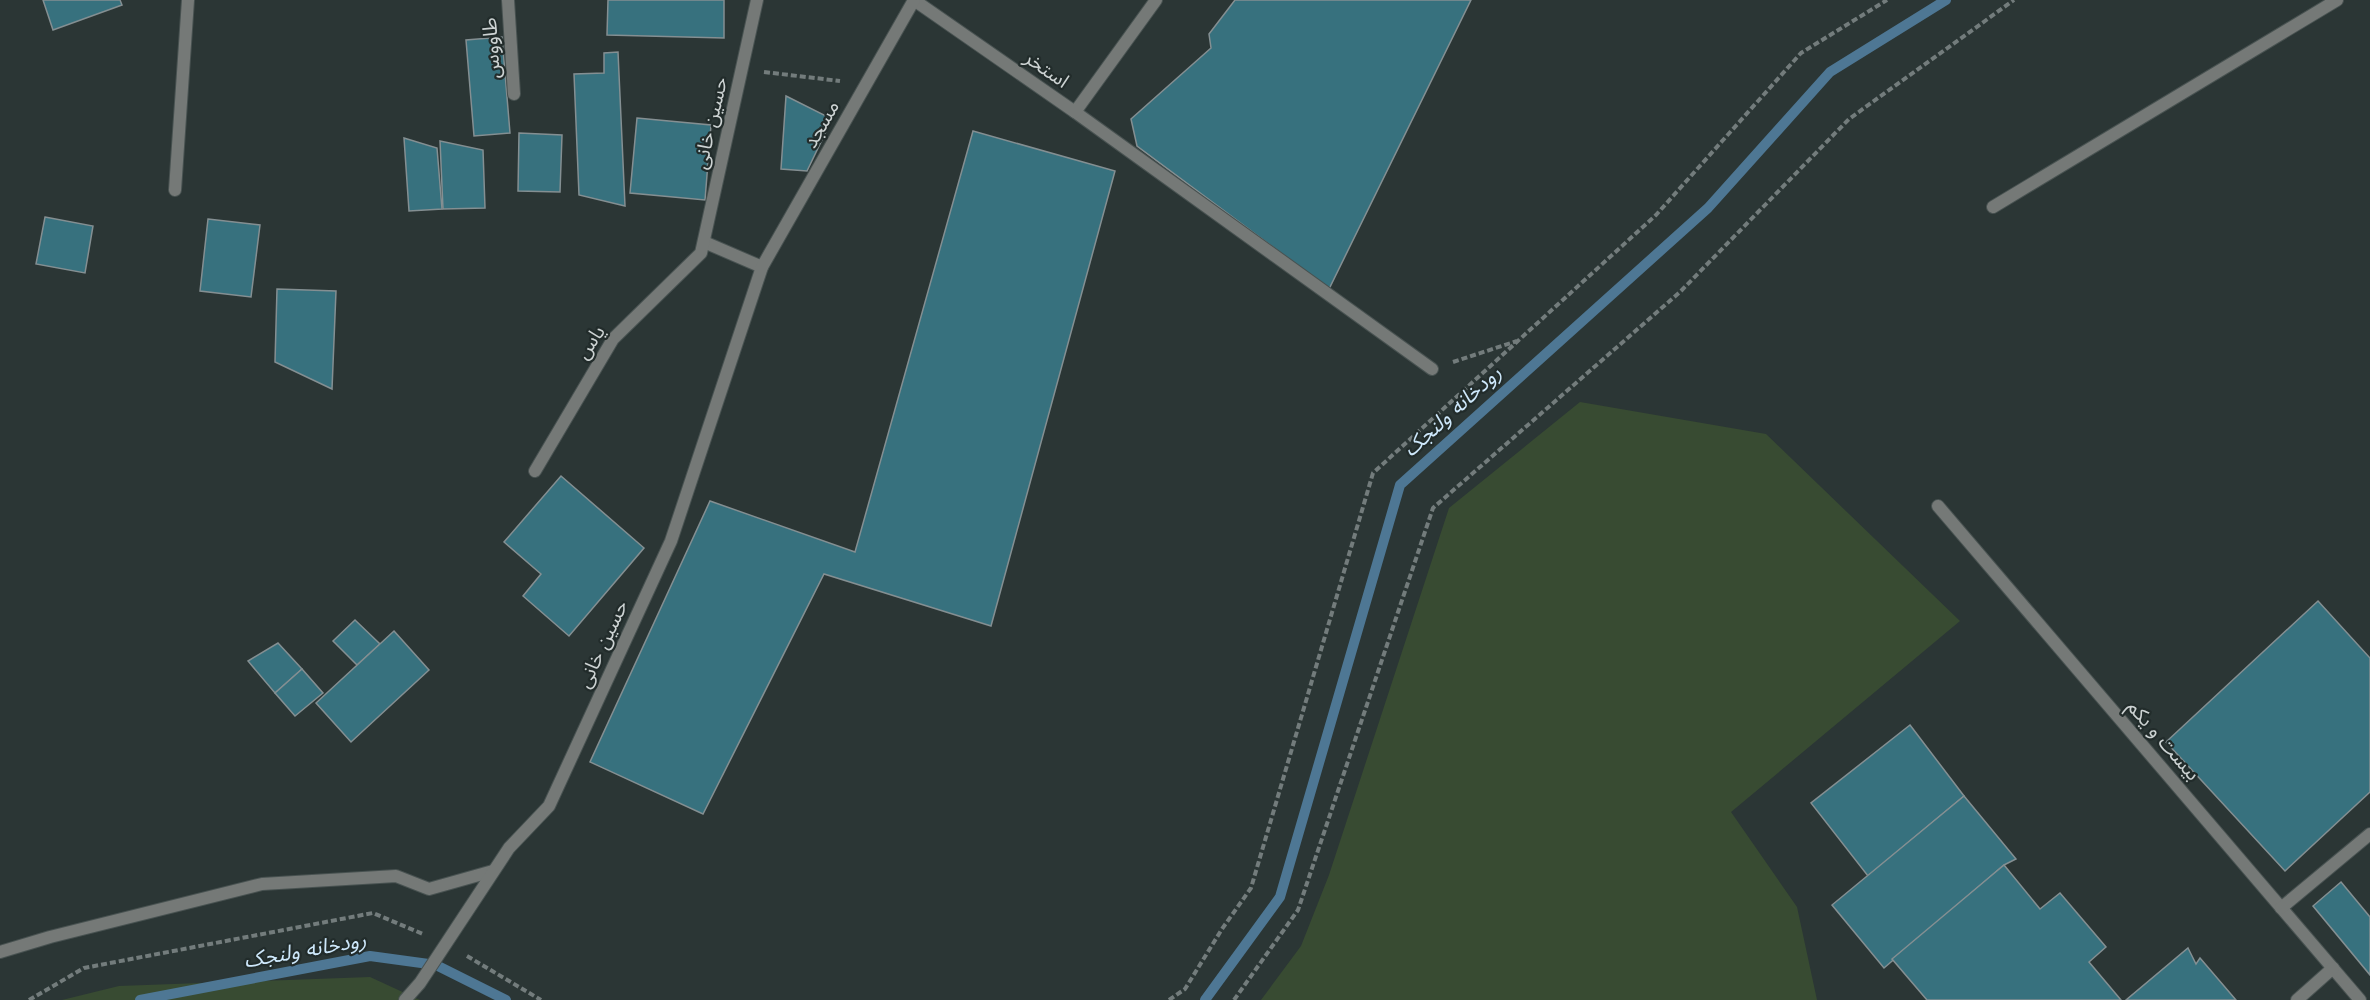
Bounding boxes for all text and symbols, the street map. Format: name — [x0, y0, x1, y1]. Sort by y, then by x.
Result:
street label: طاووس — [475, 16, 507, 80]
street label: استخر — [1018, 43, 1075, 94]
street label: حسین خانی — [686, 74, 734, 172]
street label: مسجد — [796, 95, 846, 153]
street label: یاس — [568, 319, 612, 365]
water label: رودخانه ولنجک — [1396, 358, 1508, 463]
street label: حسین خانی — [569, 596, 635, 692]
street label: بیست و یکم — [2120, 694, 2207, 787]
water label: رودخانه ولنجک — [242, 924, 369, 975]

